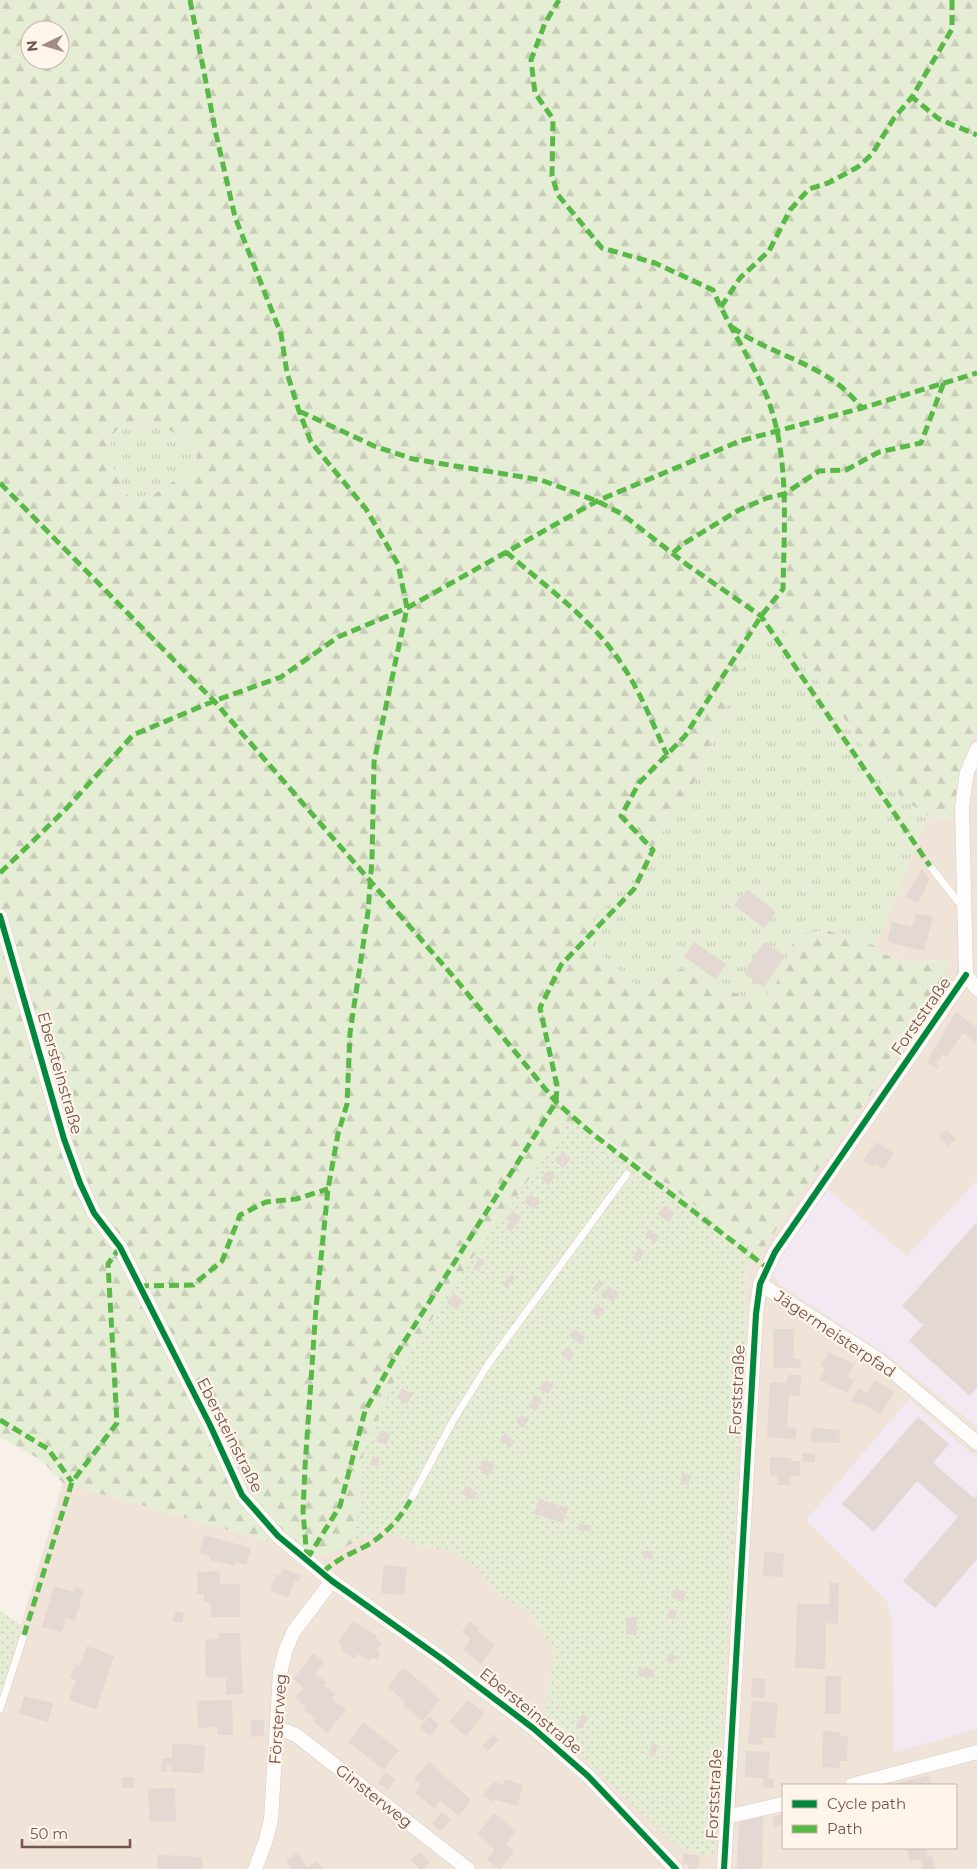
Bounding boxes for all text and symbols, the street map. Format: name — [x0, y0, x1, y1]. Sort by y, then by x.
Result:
north arrow — [20, 20, 70, 70]
text: N — [23, 40, 42, 53]
street label: Forststraße — [887, 974, 955, 1058]
street label: Ebersteinstraße — [33, 1010, 87, 1136]
street label: Jägermeisterpfad — [770, 1286, 899, 1381]
street label: Forststraße — [725, 1344, 749, 1436]
street label: Ebersteinstraße — [193, 1374, 267, 1496]
street label: Ebersteinstraße — [476, 1664, 586, 1758]
street label: Försterweg — [265, 1673, 291, 1765]
street label: Forststraße — [702, 1748, 726, 1840]
street label: Ginsterweg — [332, 1760, 416, 1832]
legend — [782, 1784, 957, 1849]
text: Cycle path — [827, 1794, 906, 1813]
scale bar — [22, 1816, 130, 1848]
text: Path — [827, 1819, 863, 1838]
text: 50 m — [30, 1824, 68, 1843]

